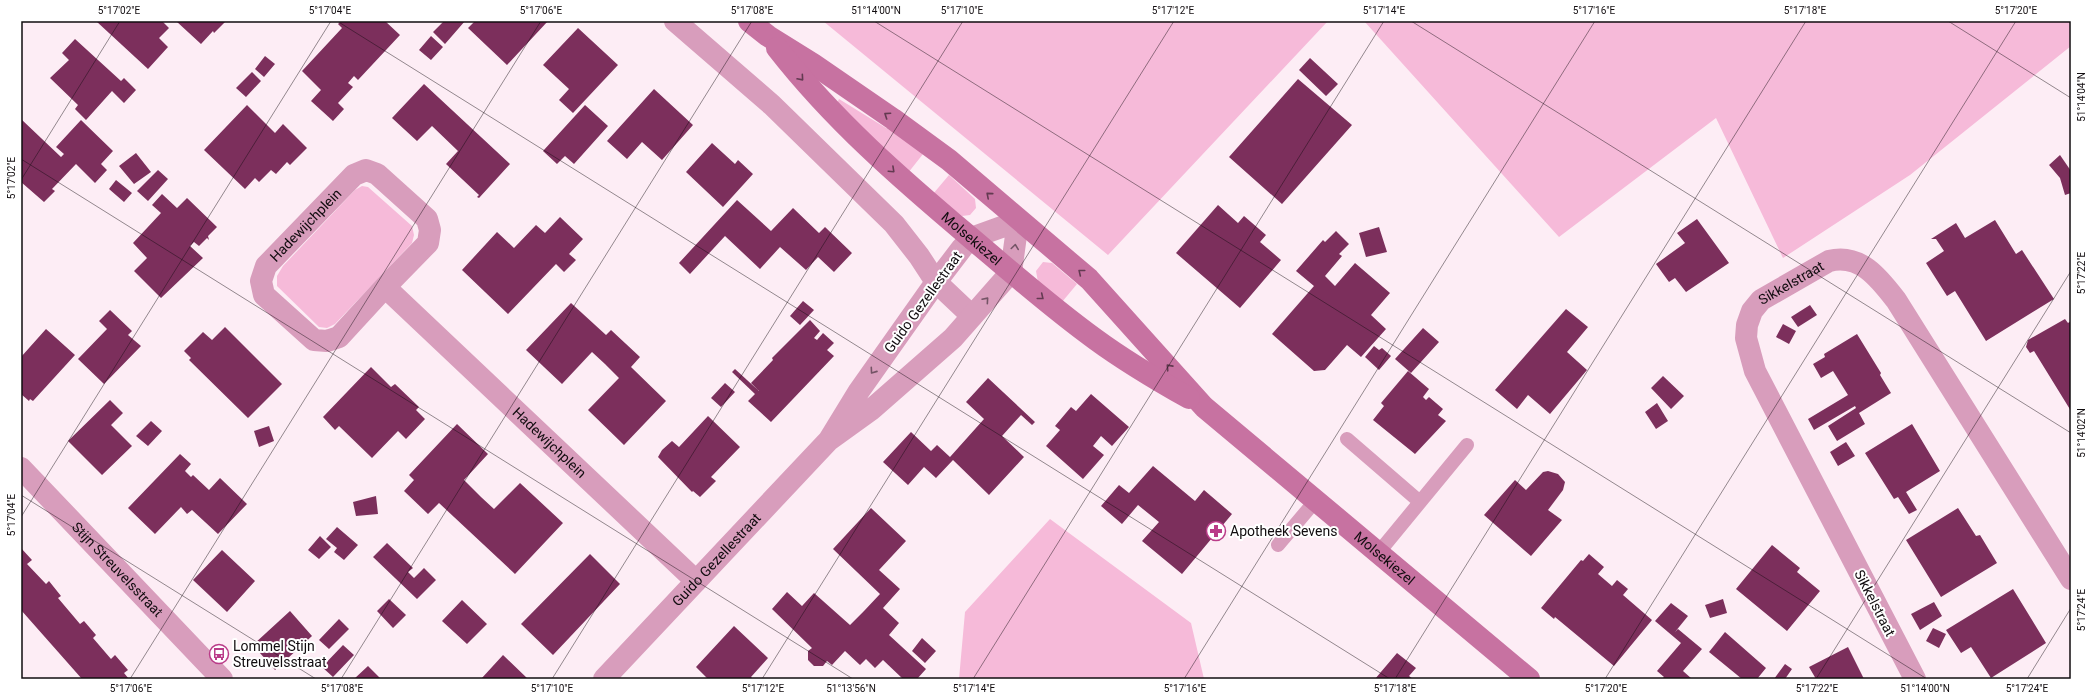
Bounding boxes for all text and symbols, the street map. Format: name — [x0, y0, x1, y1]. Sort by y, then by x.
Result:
text: 5°17'02"E — [98, 5, 141, 16]
text: 5°17'04"E — [309, 5, 352, 16]
text: 5°17'06"E — [520, 5, 563, 16]
text: 5°17'08"E — [731, 5, 774, 16]
text: 51°14'00"N — [851, 5, 901, 16]
text: 5°17'10"E — [941, 5, 984, 16]
text: 5°17'12"E — [1152, 5, 1195, 16]
text: 5°17'14"E — [1363, 5, 1406, 16]
text: 5°17'16"E — [1573, 5, 1616, 16]
text: 5°17'18"E — [1784, 5, 1827, 16]
text: 5°17'20"E — [1995, 5, 2038, 16]
text: 51°14'04"N — [2076, 72, 2087, 122]
one-way arrow — [796, 73, 803, 80]
one-way arrow — [884, 112, 891, 120]
text: 5°17'02"E — [6, 156, 17, 199]
one-way arrow — [887, 165, 895, 173]
street label: Hadewijchplein — [267, 185, 344, 265]
one-way arrow — [986, 193, 994, 200]
street label: Molsekiezel — [938, 209, 1005, 269]
one-way arrow — [1010, 243, 1019, 250]
street label: Guido Gezellestraat — [881, 248, 965, 356]
text: 5°17'22"E — [2076, 251, 2087, 294]
street label: Sikkelstraat — [1755, 258, 1827, 308]
one-way arrow — [1078, 269, 1085, 276]
one-way arrow — [1037, 293, 1044, 300]
one-way arrow — [981, 298, 988, 305]
one-way arrow — [1166, 364, 1174, 372]
one-way arrow — [870, 367, 878, 374]
street label: Hadewijchplein — [509, 404, 590, 481]
text: 51°14'02"N — [2076, 408, 2087, 458]
text: 5°17'04"E — [6, 493, 17, 536]
street label: Guido Gezellestraat — [669, 509, 764, 609]
street label: Stijn Streuvelsstraat — [69, 519, 167, 620]
pharmacy icon: Apotheek Sevens — [1205, 520, 1227, 542]
place label: Apotheek Sevens — [1230, 523, 1337, 539]
street label: Molsekiezel — [1351, 528, 1418, 588]
street label: Sikkelstraat — [1851, 567, 1899, 639]
text: 5°17'24"E — [2076, 588, 2087, 631]
place label: Lommel Stijn Streuvelsstraat — [233, 638, 327, 670]
bus stop icon: Lommel Stijn Streuvelsstraat — [208, 643, 230, 665]
text: 5°17'06"E — [110, 683, 153, 694]
text: 5°17'08"E — [321, 683, 364, 694]
text: 5°17'10"E — [531, 683, 574, 694]
text: 5°17'12"E — [742, 683, 785, 694]
text: 51°13'56"N — [826, 683, 876, 694]
text: 5°17'14"E — [953, 683, 996, 694]
text: 5°17'16"E — [1164, 683, 1207, 694]
text: 5°17'18"E — [1374, 683, 1417, 694]
text: 5°17'20"E — [1585, 683, 1628, 694]
text: 5°17'22"E — [1796, 683, 1839, 694]
text: 51°14'00"N — [1900, 683, 1950, 694]
text: 5°17'24"E — [2006, 683, 2049, 694]

